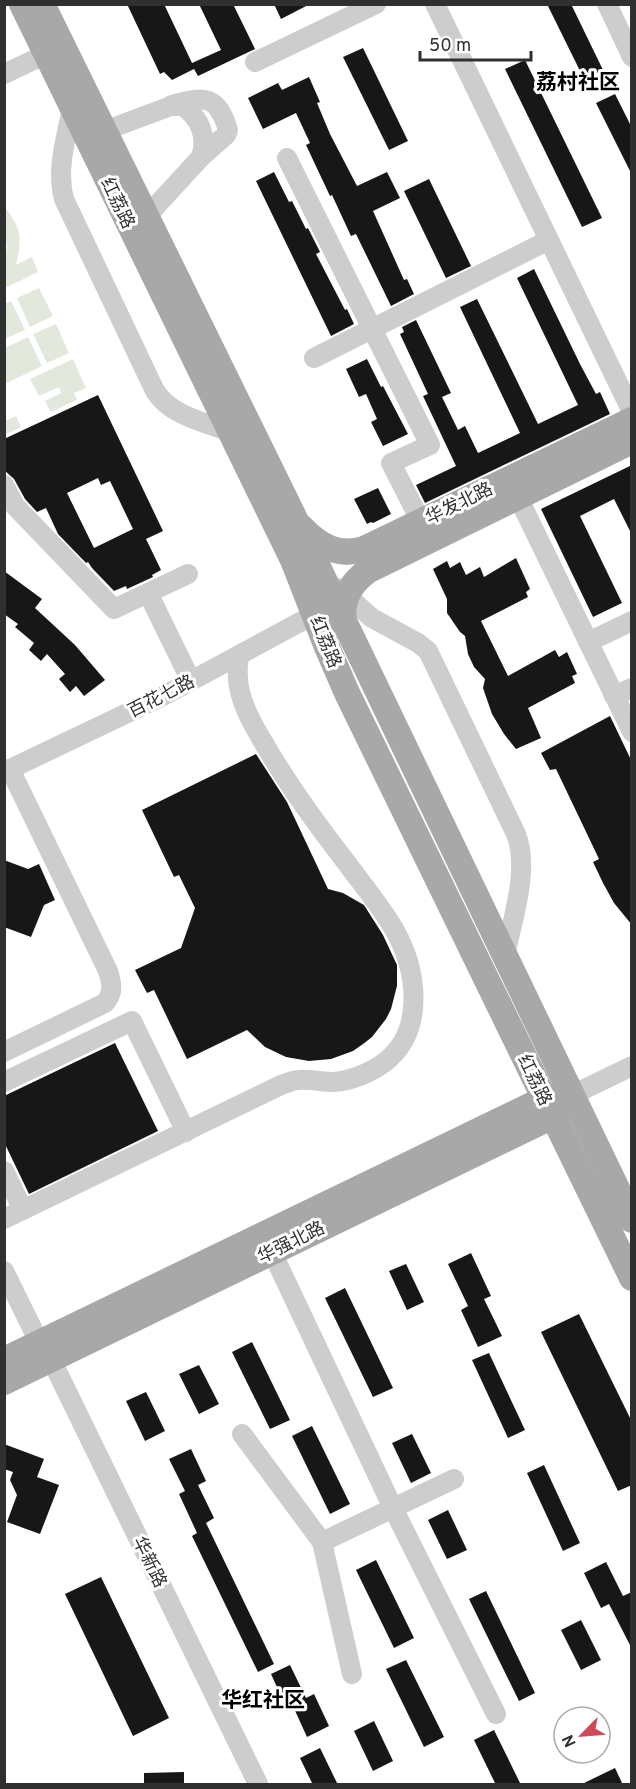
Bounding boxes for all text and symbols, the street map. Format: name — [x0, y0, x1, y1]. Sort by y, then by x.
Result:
scale bar — [420, 24, 531, 62]
text: 50 m — [429, 35, 471, 58]
district label: 荔村社区 — [536, 70, 620, 97]
street label: 红荔路 — [94, 174, 139, 233]
street label: 华发北路 — [422, 478, 497, 530]
street label: 红荔路 — [304, 613, 345, 672]
street label: 百花七路 — [124, 671, 199, 724]
street label: 红荔路 — [511, 1051, 556, 1110]
street label: 华强北路 — [254, 1217, 329, 1269]
street label: 华新路 — [126, 1533, 171, 1592]
district label: 华红社区 — [221, 1688, 305, 1715]
north arrow — [552, 1705, 612, 1765]
text: N — [559, 1731, 582, 1750]

